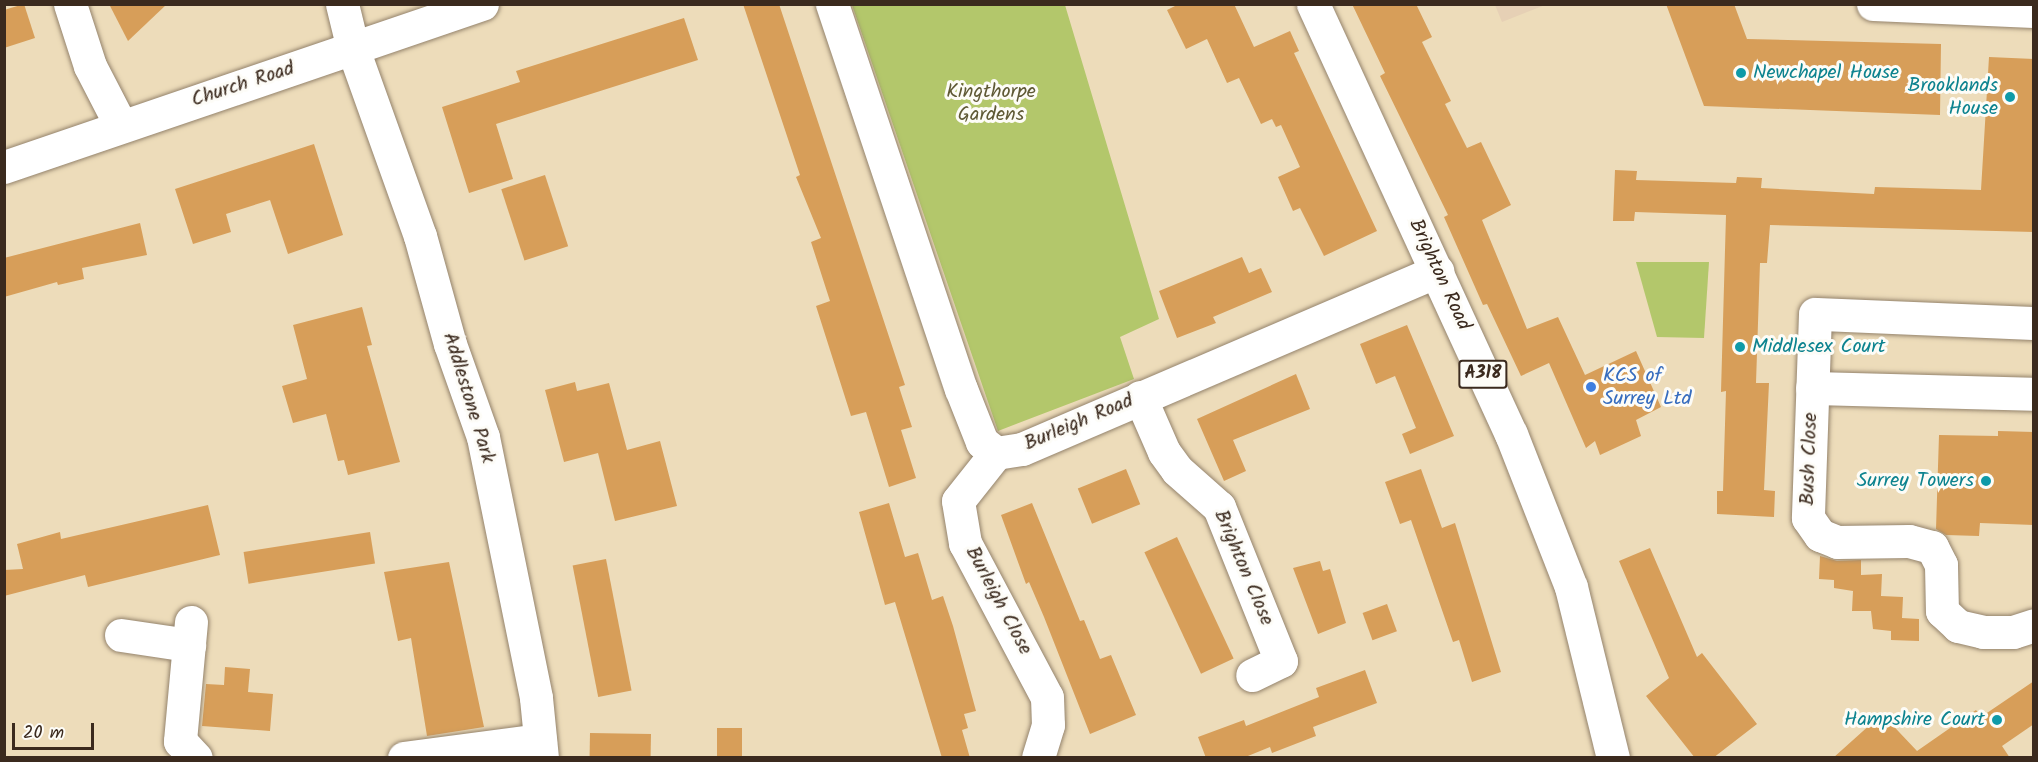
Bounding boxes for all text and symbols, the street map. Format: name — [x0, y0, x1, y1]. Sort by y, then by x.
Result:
street label: Church Road — [189, 57, 297, 113]
place label: Newchapel House — [1753, 61, 1899, 85]
marker: Newchapel House — [1734, 66, 1748, 80]
place label: Brooklands House — [1908, 74, 1998, 121]
park label: Kingthorpe Gardens — [946, 80, 1036, 127]
marker: Brooklands House — [2003, 90, 2017, 104]
street label: Brighton Road — [1403, 216, 1475, 334]
street label: Addlestone Park — [437, 330, 499, 466]
place label: Middlesex Court — [1752, 335, 1885, 359]
marker: Middlesex Court — [1733, 340, 1747, 354]
road number: A318 — [1458, 359, 1508, 389]
place label: KCS of Surrey Ltd — [1603, 364, 1692, 411]
marker: KCS of Surrey Ltd — [1584, 380, 1598, 394]
street label: Burleigh Road — [1021, 389, 1137, 457]
street label: Bush Close — [1796, 412, 1824, 506]
place label: Surrey Towers — [1857, 469, 1974, 493]
marker: Surrey Towers — [1979, 474, 1993, 488]
street label: Brighton Close — [1208, 507, 1278, 629]
street label: Burleigh Close — [959, 543, 1037, 659]
place label: Hampshire Court — [1844, 708, 1985, 732]
scale bar — [15, 711, 98, 749]
marker: Hampshire Court — [1990, 713, 2004, 727]
text: 20 m — [23, 719, 64, 748]

